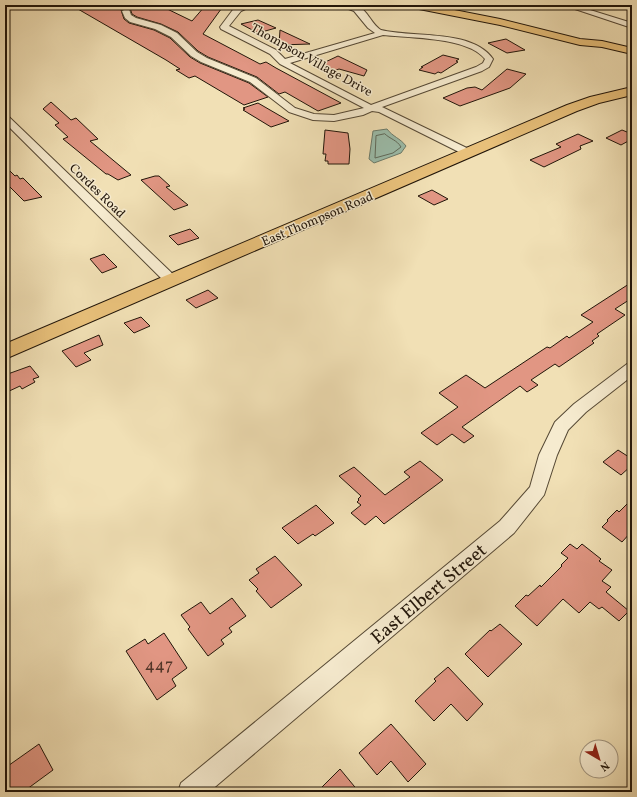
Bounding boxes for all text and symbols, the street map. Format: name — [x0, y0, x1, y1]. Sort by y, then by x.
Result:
street label: Thompson Village Drive — [247, 20, 375, 102]
street label: Cordes Road — [65, 160, 129, 223]
street label: East Thompson Road — [259, 188, 376, 252]
street label: East Elbert Street — [366, 538, 493, 651]
house number: 447 — [145, 654, 173, 677]
north arrow — [579, 739, 619, 779]
text: N — [596, 757, 612, 774]

